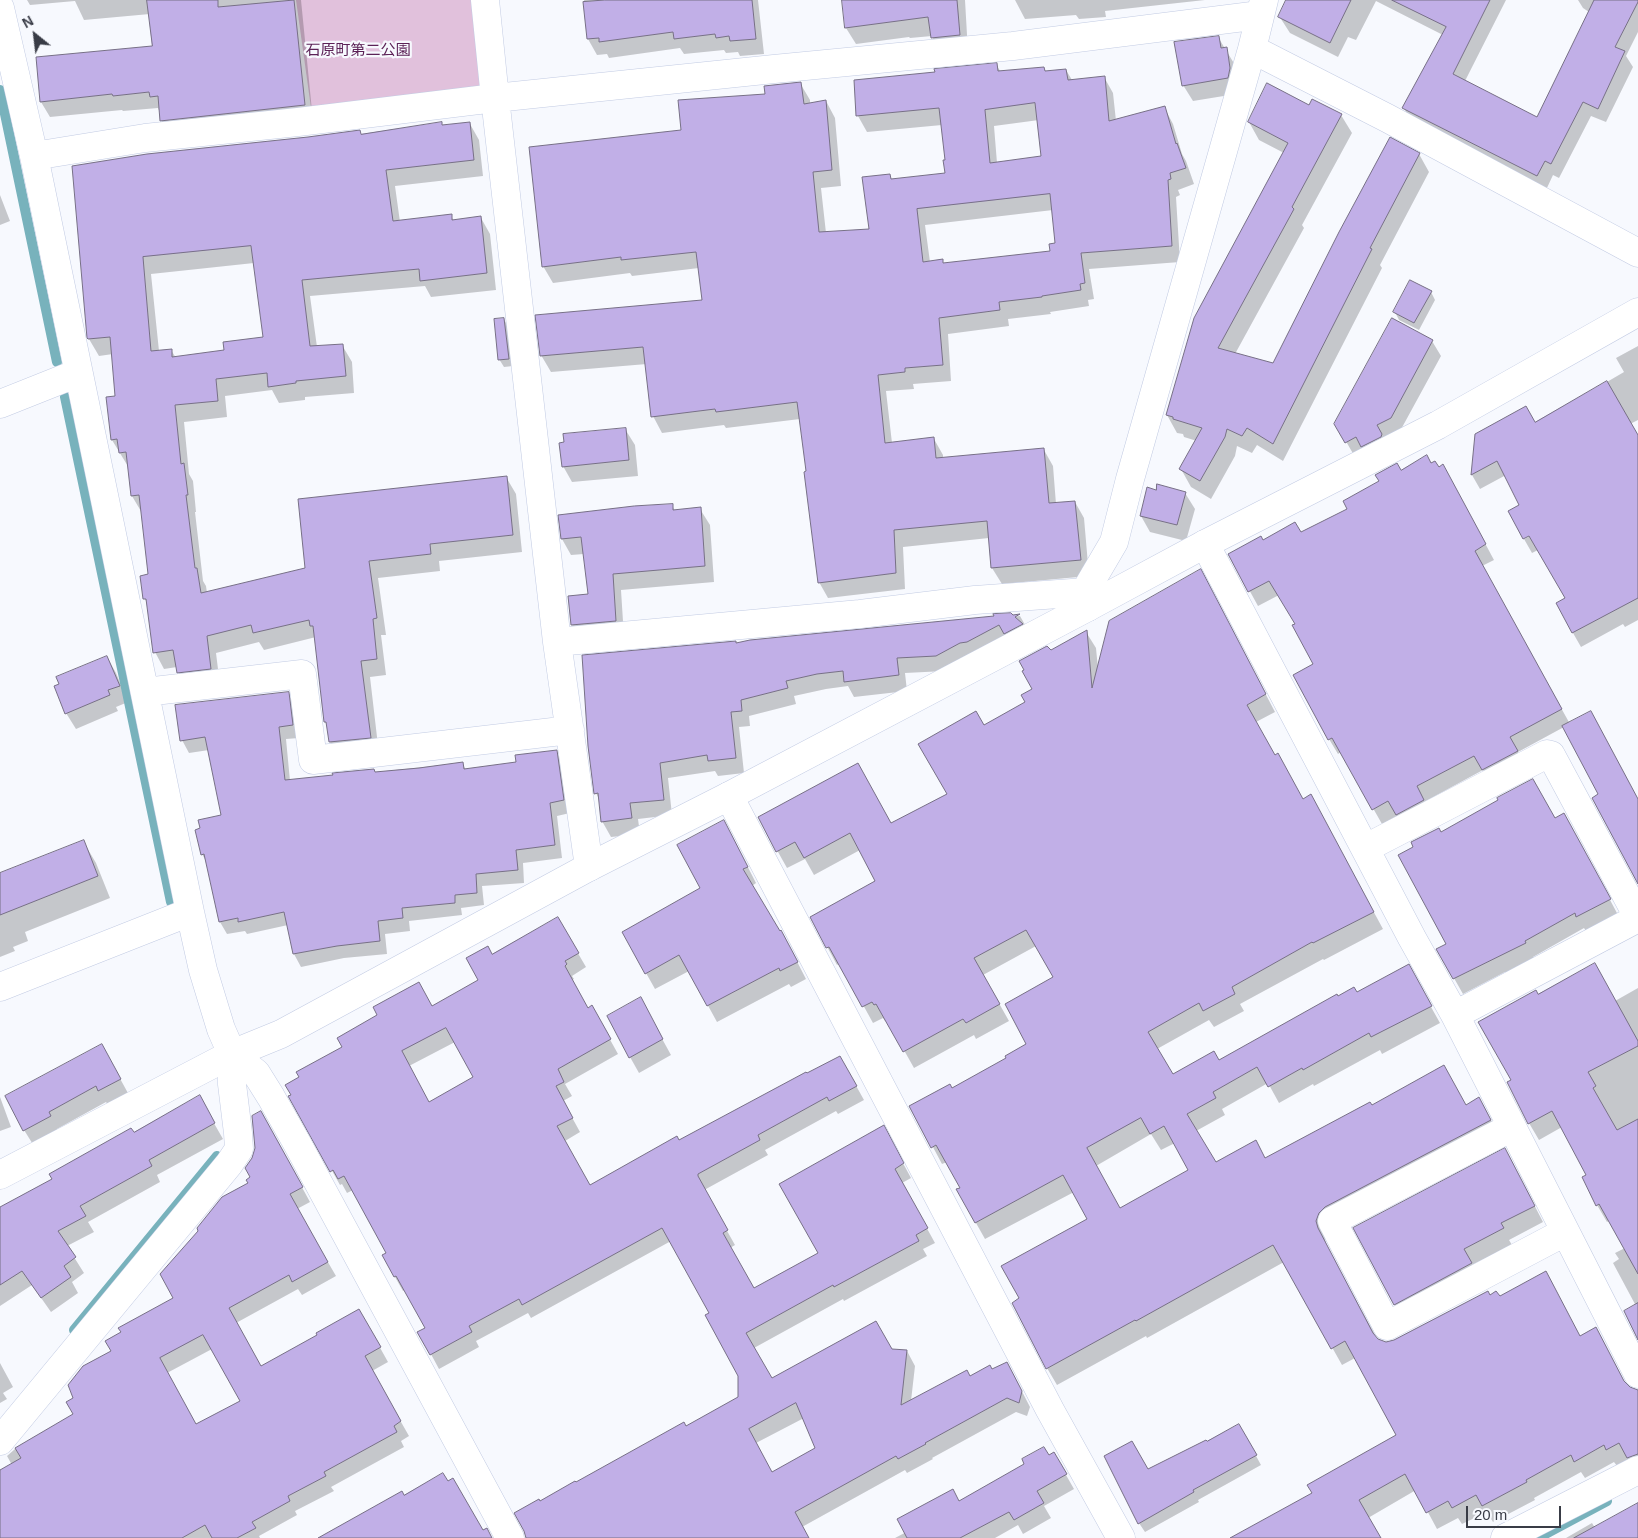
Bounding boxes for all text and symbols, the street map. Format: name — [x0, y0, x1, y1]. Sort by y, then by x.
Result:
north arrow — [10, 10, 60, 60]
text: N — [19, 12, 36, 31]
park label: 石原町第二公園 — [306, 42, 410, 60]
scale bar — [1468, 1496, 1563, 1528]
text: 20 m — [1474, 1506, 1507, 1523]

